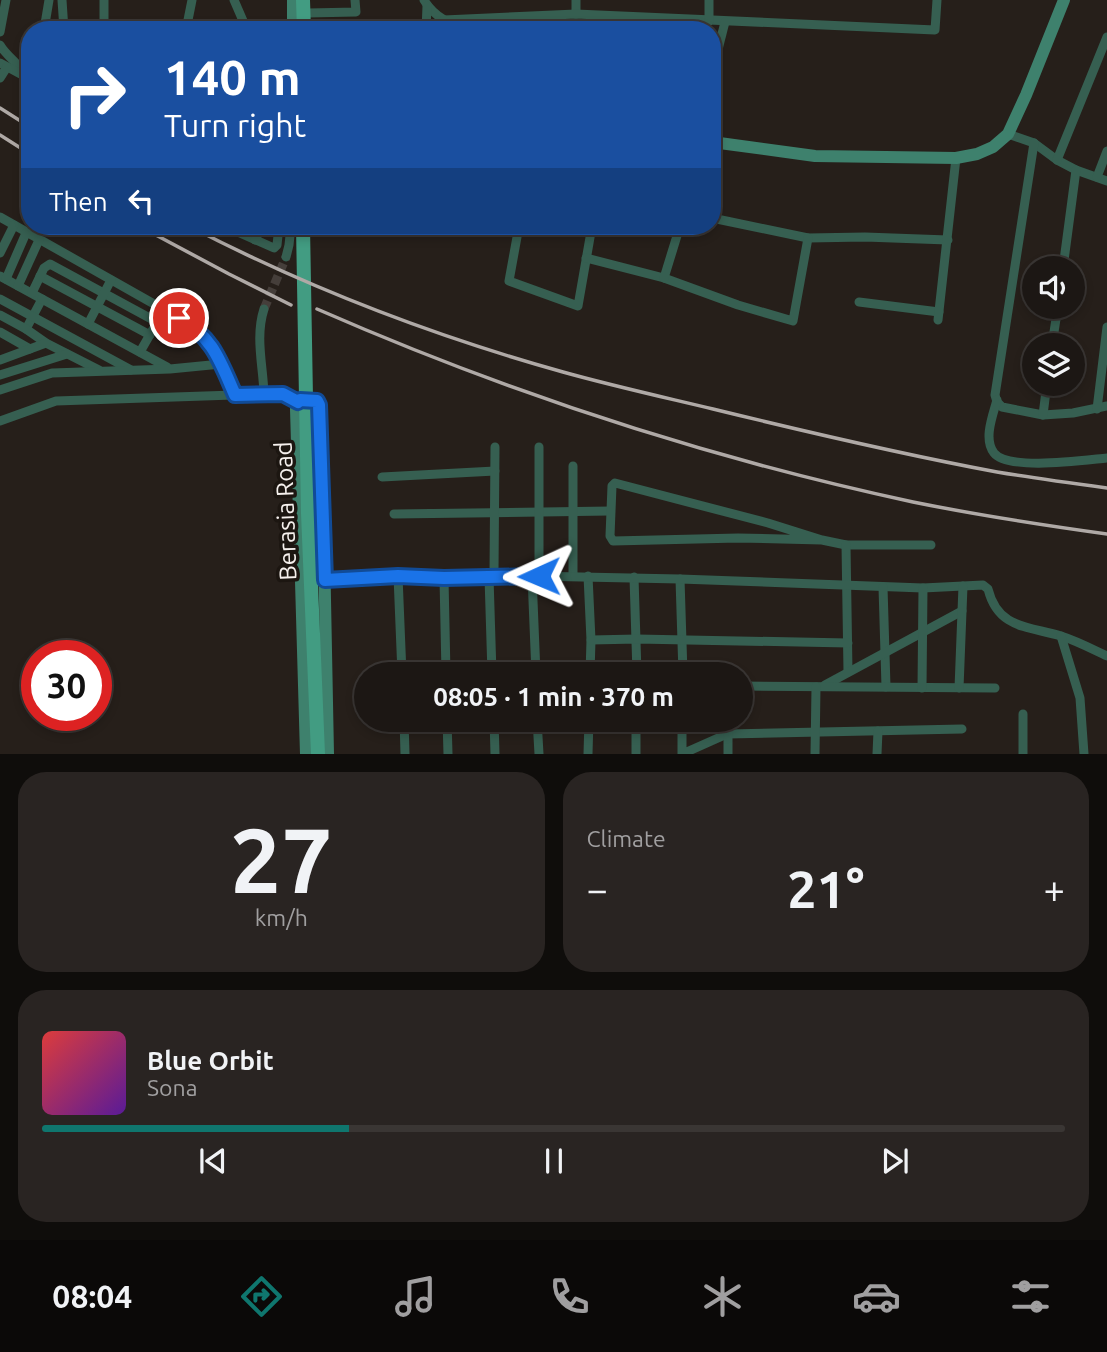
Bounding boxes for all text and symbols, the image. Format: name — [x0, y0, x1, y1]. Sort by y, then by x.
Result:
icon: right — [49, 49, 140, 140]
text: 140 m — [164, 49, 301, 104]
text: Turn right — [164, 107, 306, 143]
icon: left — [122, 182, 160, 220]
text: Then — [49, 187, 108, 216]
map controls — [1022, 256, 1085, 396]
button: sound — [1022, 256, 1085, 319]
pin — [149, 288, 209, 348]
icon: arrive — [160, 299, 198, 337]
button: layers — [1022, 333, 1085, 396]
street label: Berasia Road — [270, 441, 301, 581]
position arrow — [502, 539, 576, 613]
speed limit sign: 30 — [21, 640, 112, 731]
text: 08:05 · 1 min · 370 m — [433, 682, 674, 711]
text: 27 — [230, 808, 333, 910]
text: Climate — [587, 826, 666, 851]
text: 21° — [787, 860, 864, 918]
text: − — [587, 868, 608, 910]
text: + — [1044, 868, 1065, 910]
text: km/h — [255, 905, 308, 930]
text: Blue Orbit — [147, 1046, 274, 1075]
text: Sona — [147, 1075, 197, 1100]
icon: previous — [194, 1142, 232, 1180]
icon: pause — [535, 1142, 573, 1180]
icon: next — [876, 1142, 914, 1180]
icon: directions — [237, 1272, 286, 1321]
icon: music — [391, 1272, 440, 1321]
icon: phone — [545, 1272, 594, 1321]
icon: climate — [698, 1272, 747, 1321]
icon: car — [852, 1272, 901, 1321]
icon: filters — [1006, 1272, 1055, 1321]
text: 08:04 — [52, 1278, 132, 1314]

